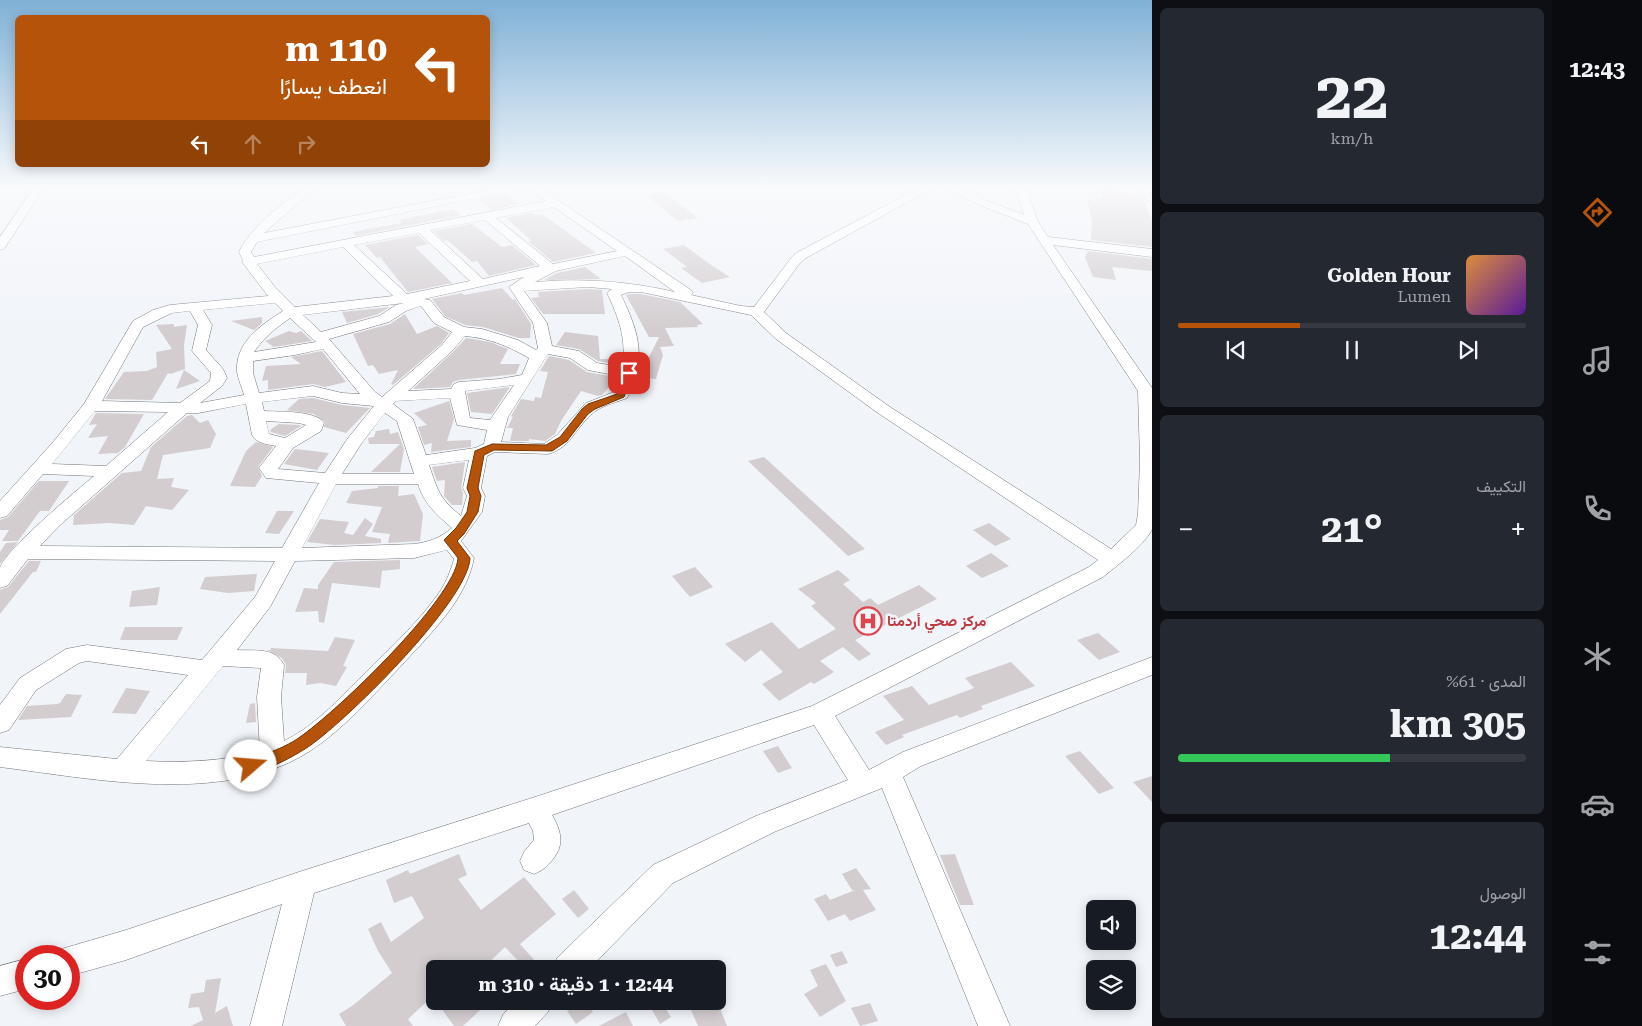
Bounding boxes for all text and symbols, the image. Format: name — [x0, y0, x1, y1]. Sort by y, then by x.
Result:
text: 110 m — [286, 29, 387, 70]
icon: left — [405, 35, 470, 100]
text: 12:43 — [1569, 57, 1625, 82]
text: 22 — [1316, 58, 1388, 134]
text: انعطف يسارًا — [280, 74, 387, 99]
text: km/h — [1331, 129, 1373, 148]
icon: left — [186, 130, 214, 158]
icon: ahead — [239, 130, 267, 158]
icon: right — [292, 130, 320, 158]
icon: directions — [1580, 195, 1615, 230]
text: Golden Hour — [1327, 264, 1451, 287]
text: Lumen — [1397, 287, 1451, 306]
icon: previous — [1222, 336, 1250, 364]
icon: pause — [1338, 336, 1366, 364]
icon: next — [1454, 336, 1482, 364]
icon: music — [1580, 343, 1615, 378]
pin — [608, 352, 650, 394]
icon: arrive — [615, 359, 643, 387]
text: التكييف — [1476, 477, 1526, 496]
icon: phone — [1580, 491, 1615, 526]
text: 21° — [1321, 507, 1383, 551]
text: − — [1178, 513, 1194, 546]
text: + — [1510, 513, 1526, 546]
hospital icon: مركز صحي أردمتا — [853, 606, 883, 636]
place label: مركز صحي أردمتا — [887, 612, 986, 634]
icon: climate — [1580, 639, 1615, 674]
text: المدى · 61% — [1446, 672, 1526, 691]
text: 305 km — [1390, 702, 1526, 746]
position arrow — [224, 739, 276, 791]
icon: car — [1580, 787, 1615, 822]
text: الوصول — [1480, 884, 1526, 903]
map controls — [1086, 900, 1136, 1010]
button: sound — [1086, 900, 1136, 950]
text: 12:44 — [1429, 914, 1526, 958]
icon: filters — [1580, 935, 1615, 970]
speed limit sign: 30 — [15, 945, 80, 1010]
button: layers — [1086, 960, 1136, 1010]
text: 12:44 · 1 دقيقة · 310 m — [479, 973, 673, 996]

